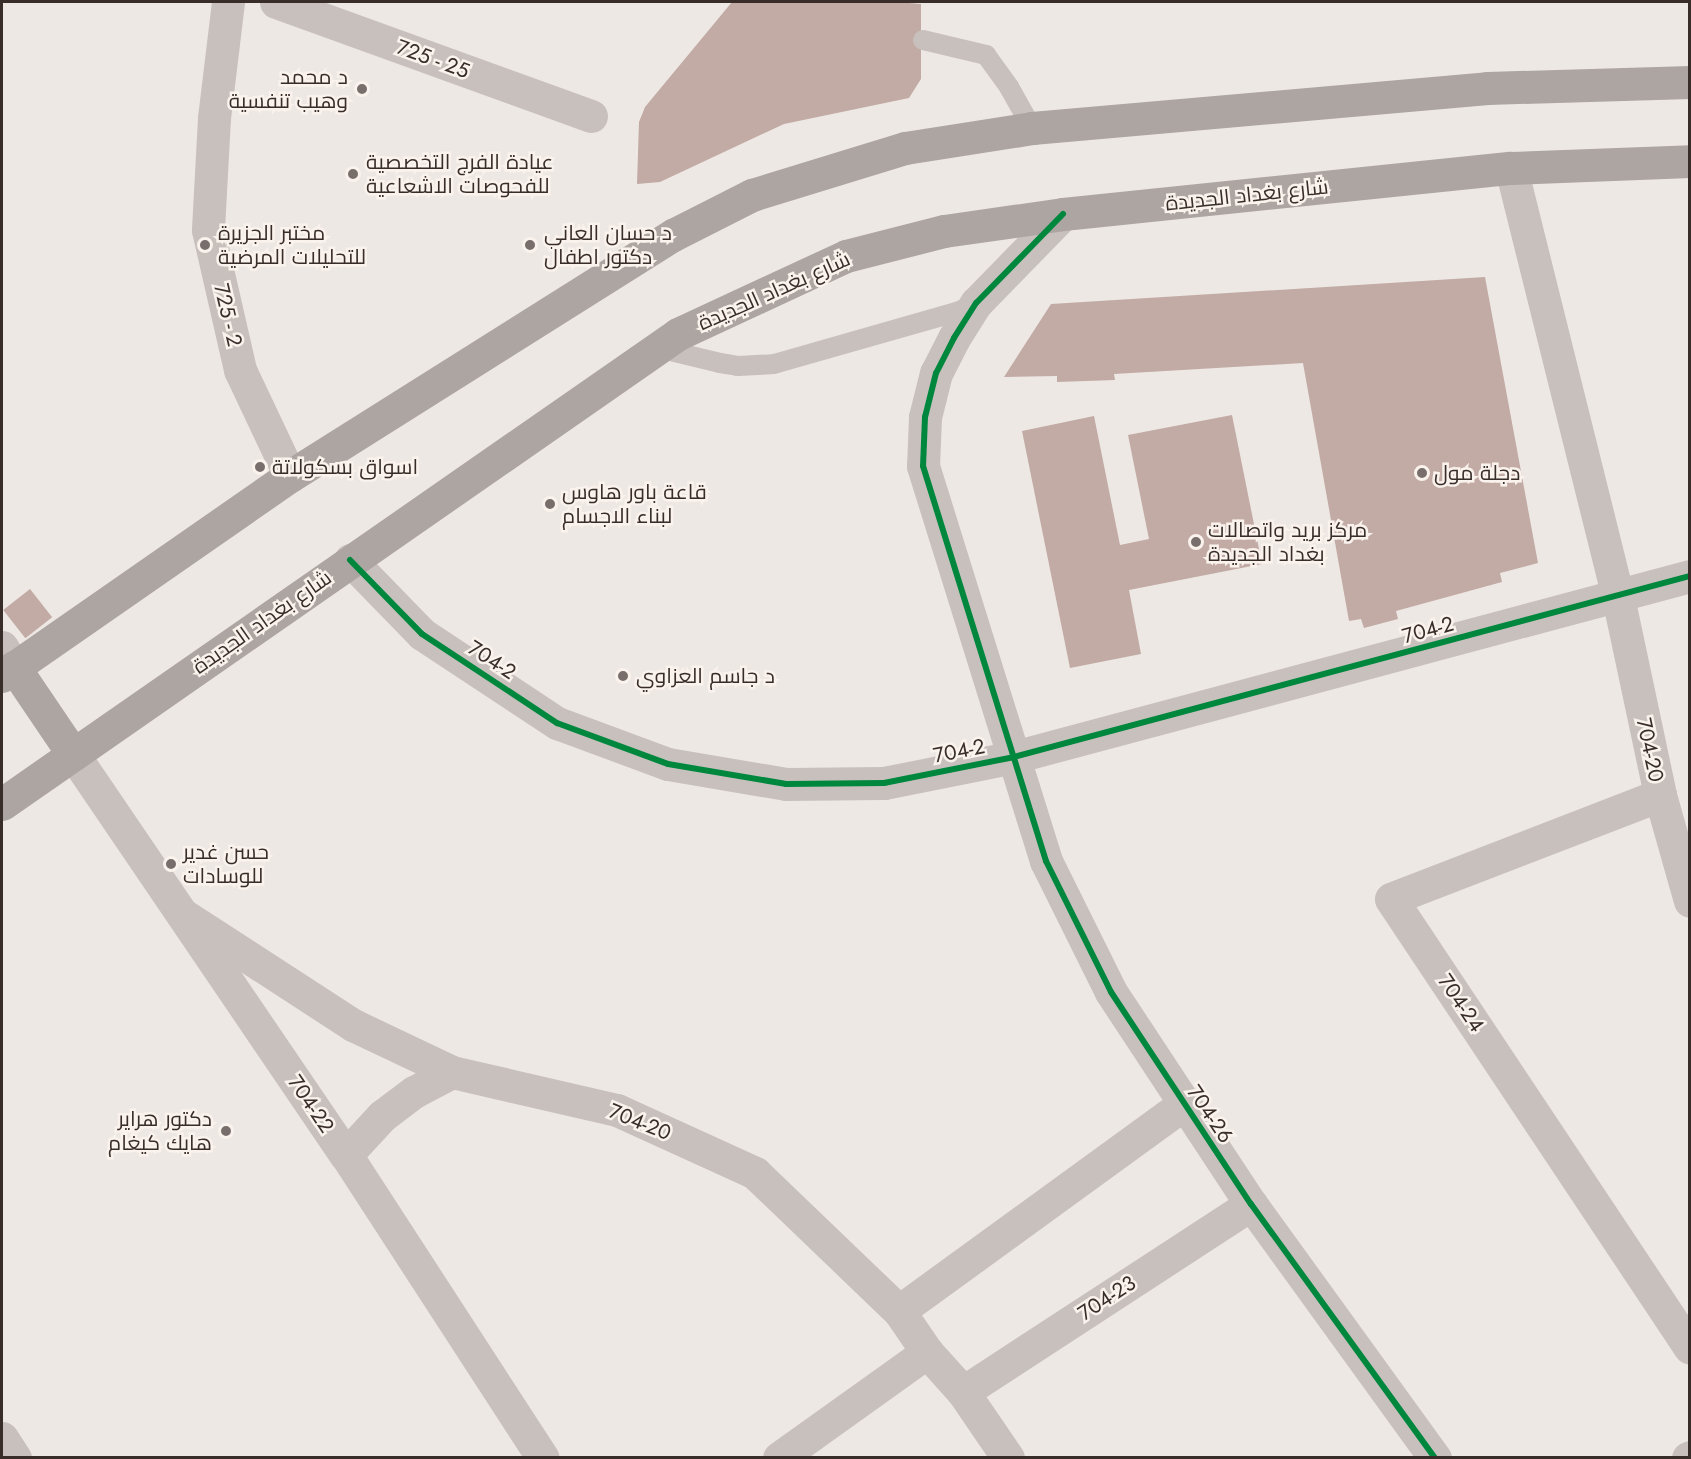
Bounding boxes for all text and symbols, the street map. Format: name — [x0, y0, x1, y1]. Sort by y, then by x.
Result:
street label: 725 - 25 — [393, 34, 473, 84]
place label: د محمد وهيب تنفسية — [229, 64, 348, 114]
marker: د محمد وهيب تنفسية — [353, 80, 371, 98]
place label: عيادة الفرج التخصصية للفحوصات الاشعاعية — [366, 149, 554, 199]
marker: عيادة الفرج التخصصية للفحوصات الاشعاعية — [344, 165, 362, 183]
street label: شارع بغداد الجديدة — [1164, 174, 1330, 216]
place label: مختبر الجزيرة للتحليلات المرضية — [218, 220, 366, 270]
place label: د حسان العاني دكتور اطفال — [544, 220, 672, 270]
marker: مختبر الجزيرة للتحليلات المرضية — [196, 236, 214, 254]
marker: د حسان العاني دكتور اطفال — [521, 236, 539, 254]
street label: شارع بغداد الجديدة — [694, 246, 854, 336]
street label: 725 - 2 — [209, 281, 247, 349]
place label: اسواق بسكولاتة — [272, 454, 418, 480]
marker: اسواق بسكولاتة — [253, 460, 267, 474]
place label: دجلة مول — [1434, 460, 1520, 486]
marker: دجلة مول — [1415, 466, 1429, 480]
place label: قاعة باور هاوس لبناء الاجسام — [562, 479, 707, 529]
marker: قاعة باور هاوس لبناء الاجسام — [543, 497, 557, 511]
place label: مركز بريد واتصالات بغداد الجديدة — [1208, 517, 1367, 567]
marker: مركز بريد واتصالات بغداد الجديدة — [1189, 535, 1203, 549]
street label: شارع بغداد الجديدة — [188, 565, 336, 679]
street label: 704-2 — [1400, 611, 1456, 649]
street label: 704-2 — [463, 635, 521, 685]
place label: د جاسم العزاوي — [636, 663, 775, 689]
marker: د جاسم العزاوي — [614, 667, 632, 685]
street label: 704-20 — [1631, 716, 1669, 784]
street label: 704-2 — [931, 734, 987, 768]
place label: حسن غدير للوسادات — [183, 839, 269, 889]
marker: حسن غدير للوسادات — [164, 857, 178, 871]
street label: 704-24 — [1433, 969, 1489, 1037]
street label: 704-22 — [283, 1070, 339, 1138]
street label: 704-26 — [1182, 1080, 1238, 1148]
street label: 704-20 — [605, 1098, 675, 1146]
place label: دكتور هراير هايك كيغام — [108, 1106, 212, 1156]
marker: دكتور هراير هايك كيغام — [217, 1122, 235, 1140]
street label: 704-23 — [1073, 1270, 1141, 1326]

